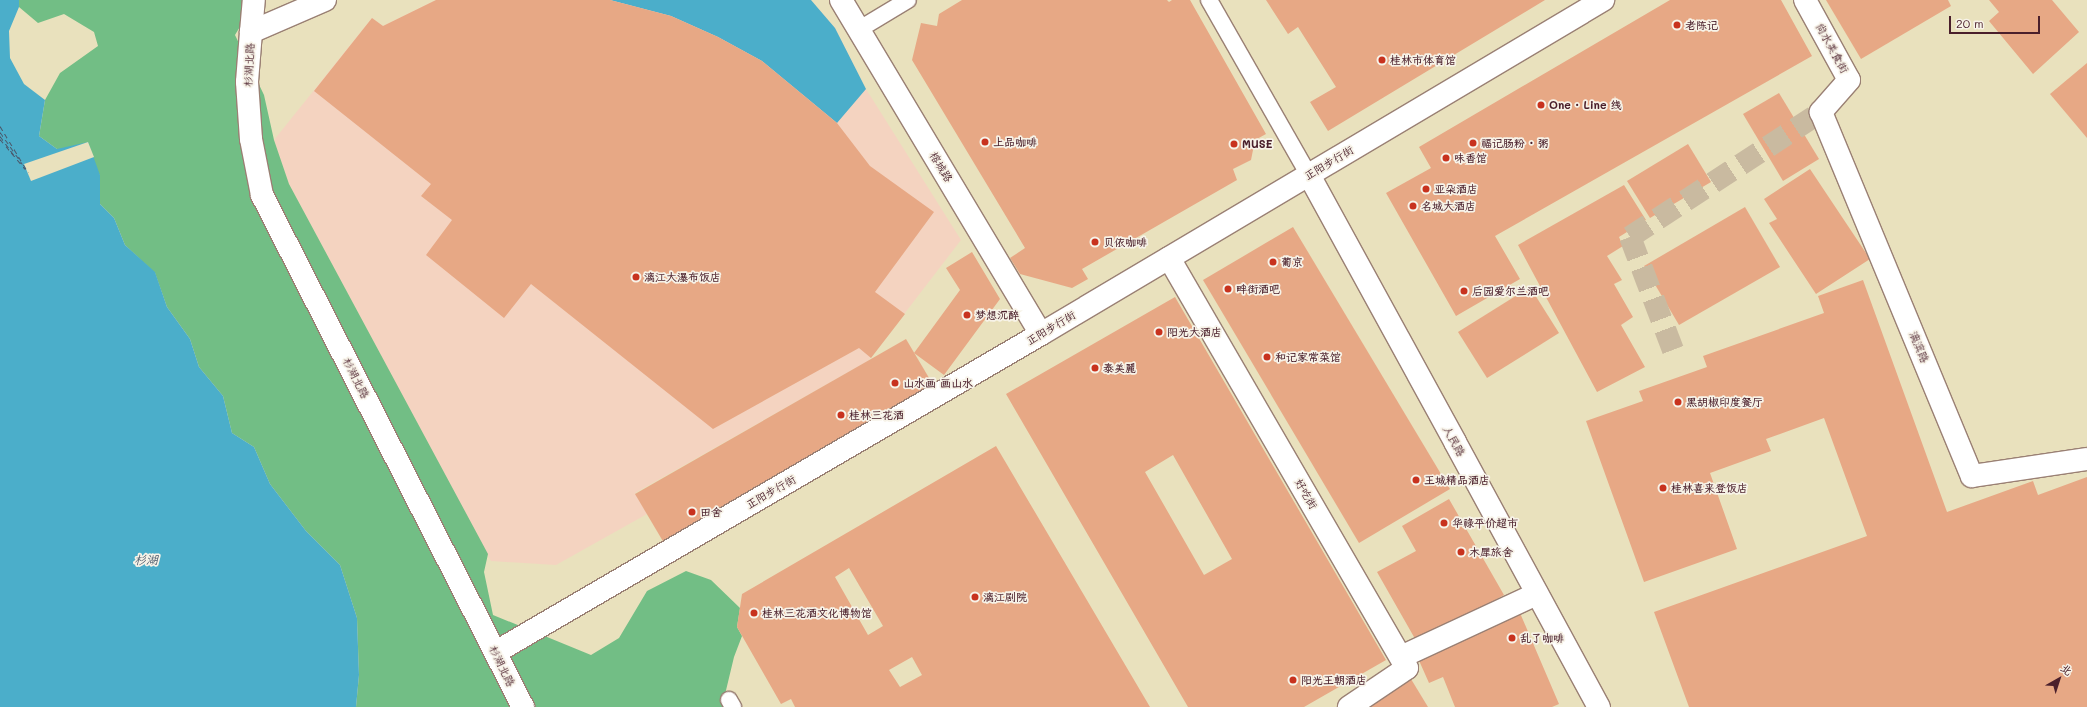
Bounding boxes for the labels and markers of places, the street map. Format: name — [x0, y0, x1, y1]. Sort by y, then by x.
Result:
place label: 老陈记 — [1685, 18, 1718, 32]
marker: 老陈记 — [1672, 20, 1682, 30]
place label: 桂林市体育馆 — [1390, 53, 1456, 67]
marker: 桂林市体育馆 — [1377, 55, 1387, 65]
place label: One · Line 线 — [1549, 98, 1621, 112]
marker: One · Line 线 — [1536, 100, 1546, 110]
place label: 上品咖啡 — [993, 135, 1037, 149]
place label: 福记肠粉 · 粥 — [1481, 136, 1549, 150]
marker: 上品咖啡 — [980, 137, 990, 147]
place label: MUSE — [1242, 137, 1273, 151]
marker: 福记肠粉 · 粥 — [1468, 138, 1478, 148]
marker: MUSE — [1229, 139, 1239, 149]
place label: 味香馆 — [1454, 151, 1487, 165]
marker: 味香馆 — [1441, 153, 1451, 163]
place label: 亚朵酒店 — [1434, 182, 1478, 196]
marker: 亚朵酒店 — [1421, 184, 1431, 194]
place label: 名城大酒店 — [1421, 199, 1476, 213]
marker: 名城大酒店 — [1408, 201, 1418, 211]
place label: 贝依咖啡 — [1103, 235, 1147, 249]
marker: 贝依咖啡 — [1090, 237, 1100, 247]
place label: 葡京 — [1281, 255, 1303, 269]
marker: 葡京 — [1268, 257, 1278, 267]
place label: 漓江大瀑布饭店 — [644, 270, 721, 284]
marker: 漓江大瀑布饭店 — [631, 272, 641, 282]
place label: 畔街酒吧 — [1236, 282, 1280, 296]
marker: 畔街酒吧 — [1223, 284, 1233, 294]
place label: 后园爱尔兰酒吧 — [1472, 284, 1549, 298]
marker: 后园爱尔兰酒吧 — [1459, 286, 1469, 296]
place label: 梦想沉醉 — [975, 308, 1019, 322]
marker: 梦想沉醉 — [962, 310, 972, 320]
place label: 阳光大酒店 — [1167, 325, 1222, 339]
marker: 阳光大酒店 — [1154, 327, 1164, 337]
place label: 和记家常菜馆 — [1275, 350, 1341, 364]
marker: 和记家常菜馆 — [1262, 352, 1272, 362]
place label: 泰美麗 — [1103, 361, 1136, 375]
marker: 泰美麗 — [1090, 363, 1100, 373]
place label: 山水画 画山水 — [903, 376, 973, 390]
marker: 山水画 画山水 — [890, 378, 900, 388]
place label: 黑胡椒印度餐厅 — [1686, 395, 1763, 409]
marker: 黑胡椒印度餐厅 — [1673, 397, 1683, 407]
place label: 桂林三花酒 — [849, 408, 904, 422]
marker: 桂林三花酒 — [836, 410, 846, 420]
place label: 王城精品酒店 — [1424, 473, 1490, 487]
marker: 王城精品酒店 — [1411, 475, 1421, 485]
place label: 桂林喜来登饭店 — [1671, 481, 1748, 495]
marker: 桂林喜来登饭店 — [1658, 483, 1668, 493]
place label: 田舍 — [700, 505, 722, 519]
marker: 田舍 — [687, 507, 697, 517]
place label: 华禄平价超市 — [1452, 516, 1518, 530]
marker: 华禄平价超市 — [1439, 518, 1449, 528]
place label: 木犀旅舍 — [1469, 545, 1513, 559]
marker: 木犀旅舍 — [1456, 547, 1466, 557]
place label: 漓江剧院 — [983, 590, 1027, 604]
marker: 漓江剧院 — [970, 592, 980, 602]
place label: 桂林三花酒文化博物馆 — [762, 606, 872, 620]
marker: 桂林三花酒文化博物馆 — [749, 608, 759, 618]
place label: 乱了咖啡 — [1520, 631, 1564, 645]
marker: 乱了咖啡 — [1507, 633, 1517, 643]
place label: 阳光王朝酒店 — [1301, 673, 1367, 687]
marker: 阳光王朝酒店 — [1288, 675, 1298, 685]

